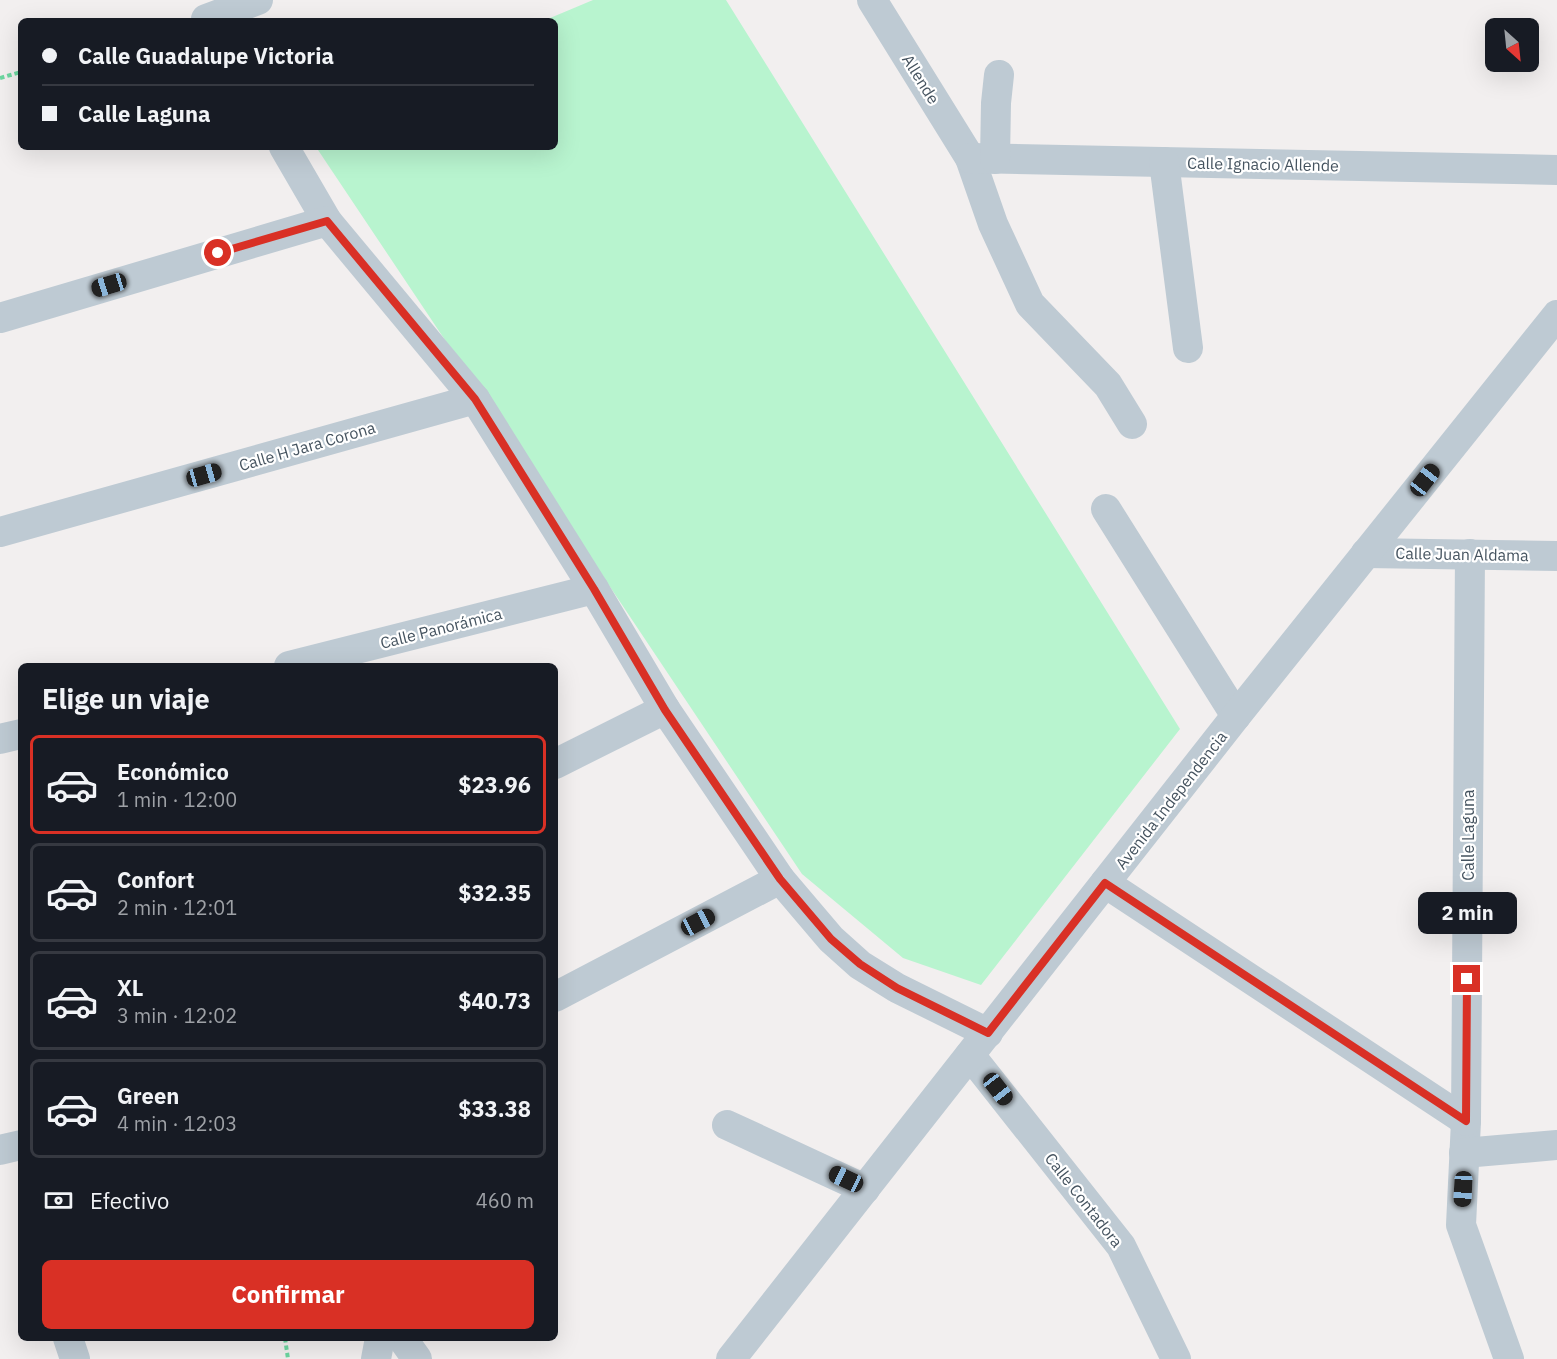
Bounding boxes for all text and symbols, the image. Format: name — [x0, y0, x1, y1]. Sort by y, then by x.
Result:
north arrow — [1485, 18, 1539, 72]
map controls — [1485, 18, 1539, 72]
text: Calle Guadalupe Victoria — [78, 41, 334, 70]
street label: Allende — [898, 50, 944, 108]
text: Calle Laguna — [78, 99, 211, 128]
street label: Calle Ignacio Allende — [1187, 153, 1339, 175]
route start — [204, 239, 231, 266]
car — [89, 271, 129, 299]
street label: Calle H Jara Corona — [237, 417, 378, 475]
car — [1407, 460, 1443, 500]
car — [184, 461, 224, 489]
street label: Calle Juan Aldama — [1395, 543, 1529, 565]
street label: Calle Panorámica — [378, 603, 504, 653]
text: Elige un viaje — [42, 681, 210, 716]
street label: Avenida Independencia — [1111, 727, 1231, 873]
text: Económico — [117, 757, 229, 786]
icon: car — [45, 758, 99, 812]
text: $23.96 — [458, 770, 531, 799]
text: 1 min · 12:00 — [117, 786, 237, 813]
street label: Calle Laguna — [1458, 789, 1478, 881]
text: Confort — [117, 865, 195, 894]
icon: car — [45, 866, 99, 920]
text: $32.35 — [458, 878, 531, 907]
callout: 2 min — [1418, 892, 1516, 934]
text: 2 min · 12:01 — [117, 894, 237, 921]
text: 2 min — [1441, 899, 1494, 926]
car — [678, 906, 718, 938]
route end — [1453, 965, 1480, 992]
text: XL — [117, 973, 143, 1002]
icon: car — [45, 974, 99, 1028]
text: $40.73 — [458, 986, 531, 1015]
text: 3 min · 12:02 — [117, 1002, 237, 1029]
car — [980, 1069, 1016, 1109]
text: Green — [117, 1081, 179, 1110]
icon: car — [45, 1082, 99, 1136]
text: $33.38 — [458, 1094, 531, 1123]
text: 4 min · 12:03 — [117, 1110, 237, 1137]
street label: Calle Contadora — [1041, 1149, 1127, 1252]
car — [826, 1163, 866, 1195]
car — [1453, 1171, 1473, 1207]
icon: cash — [42, 1184, 75, 1217]
text: Efectivo — [90, 1186, 169, 1215]
text: 460 m — [476, 1187, 534, 1214]
button: Confirmar — [42, 1260, 534, 1329]

